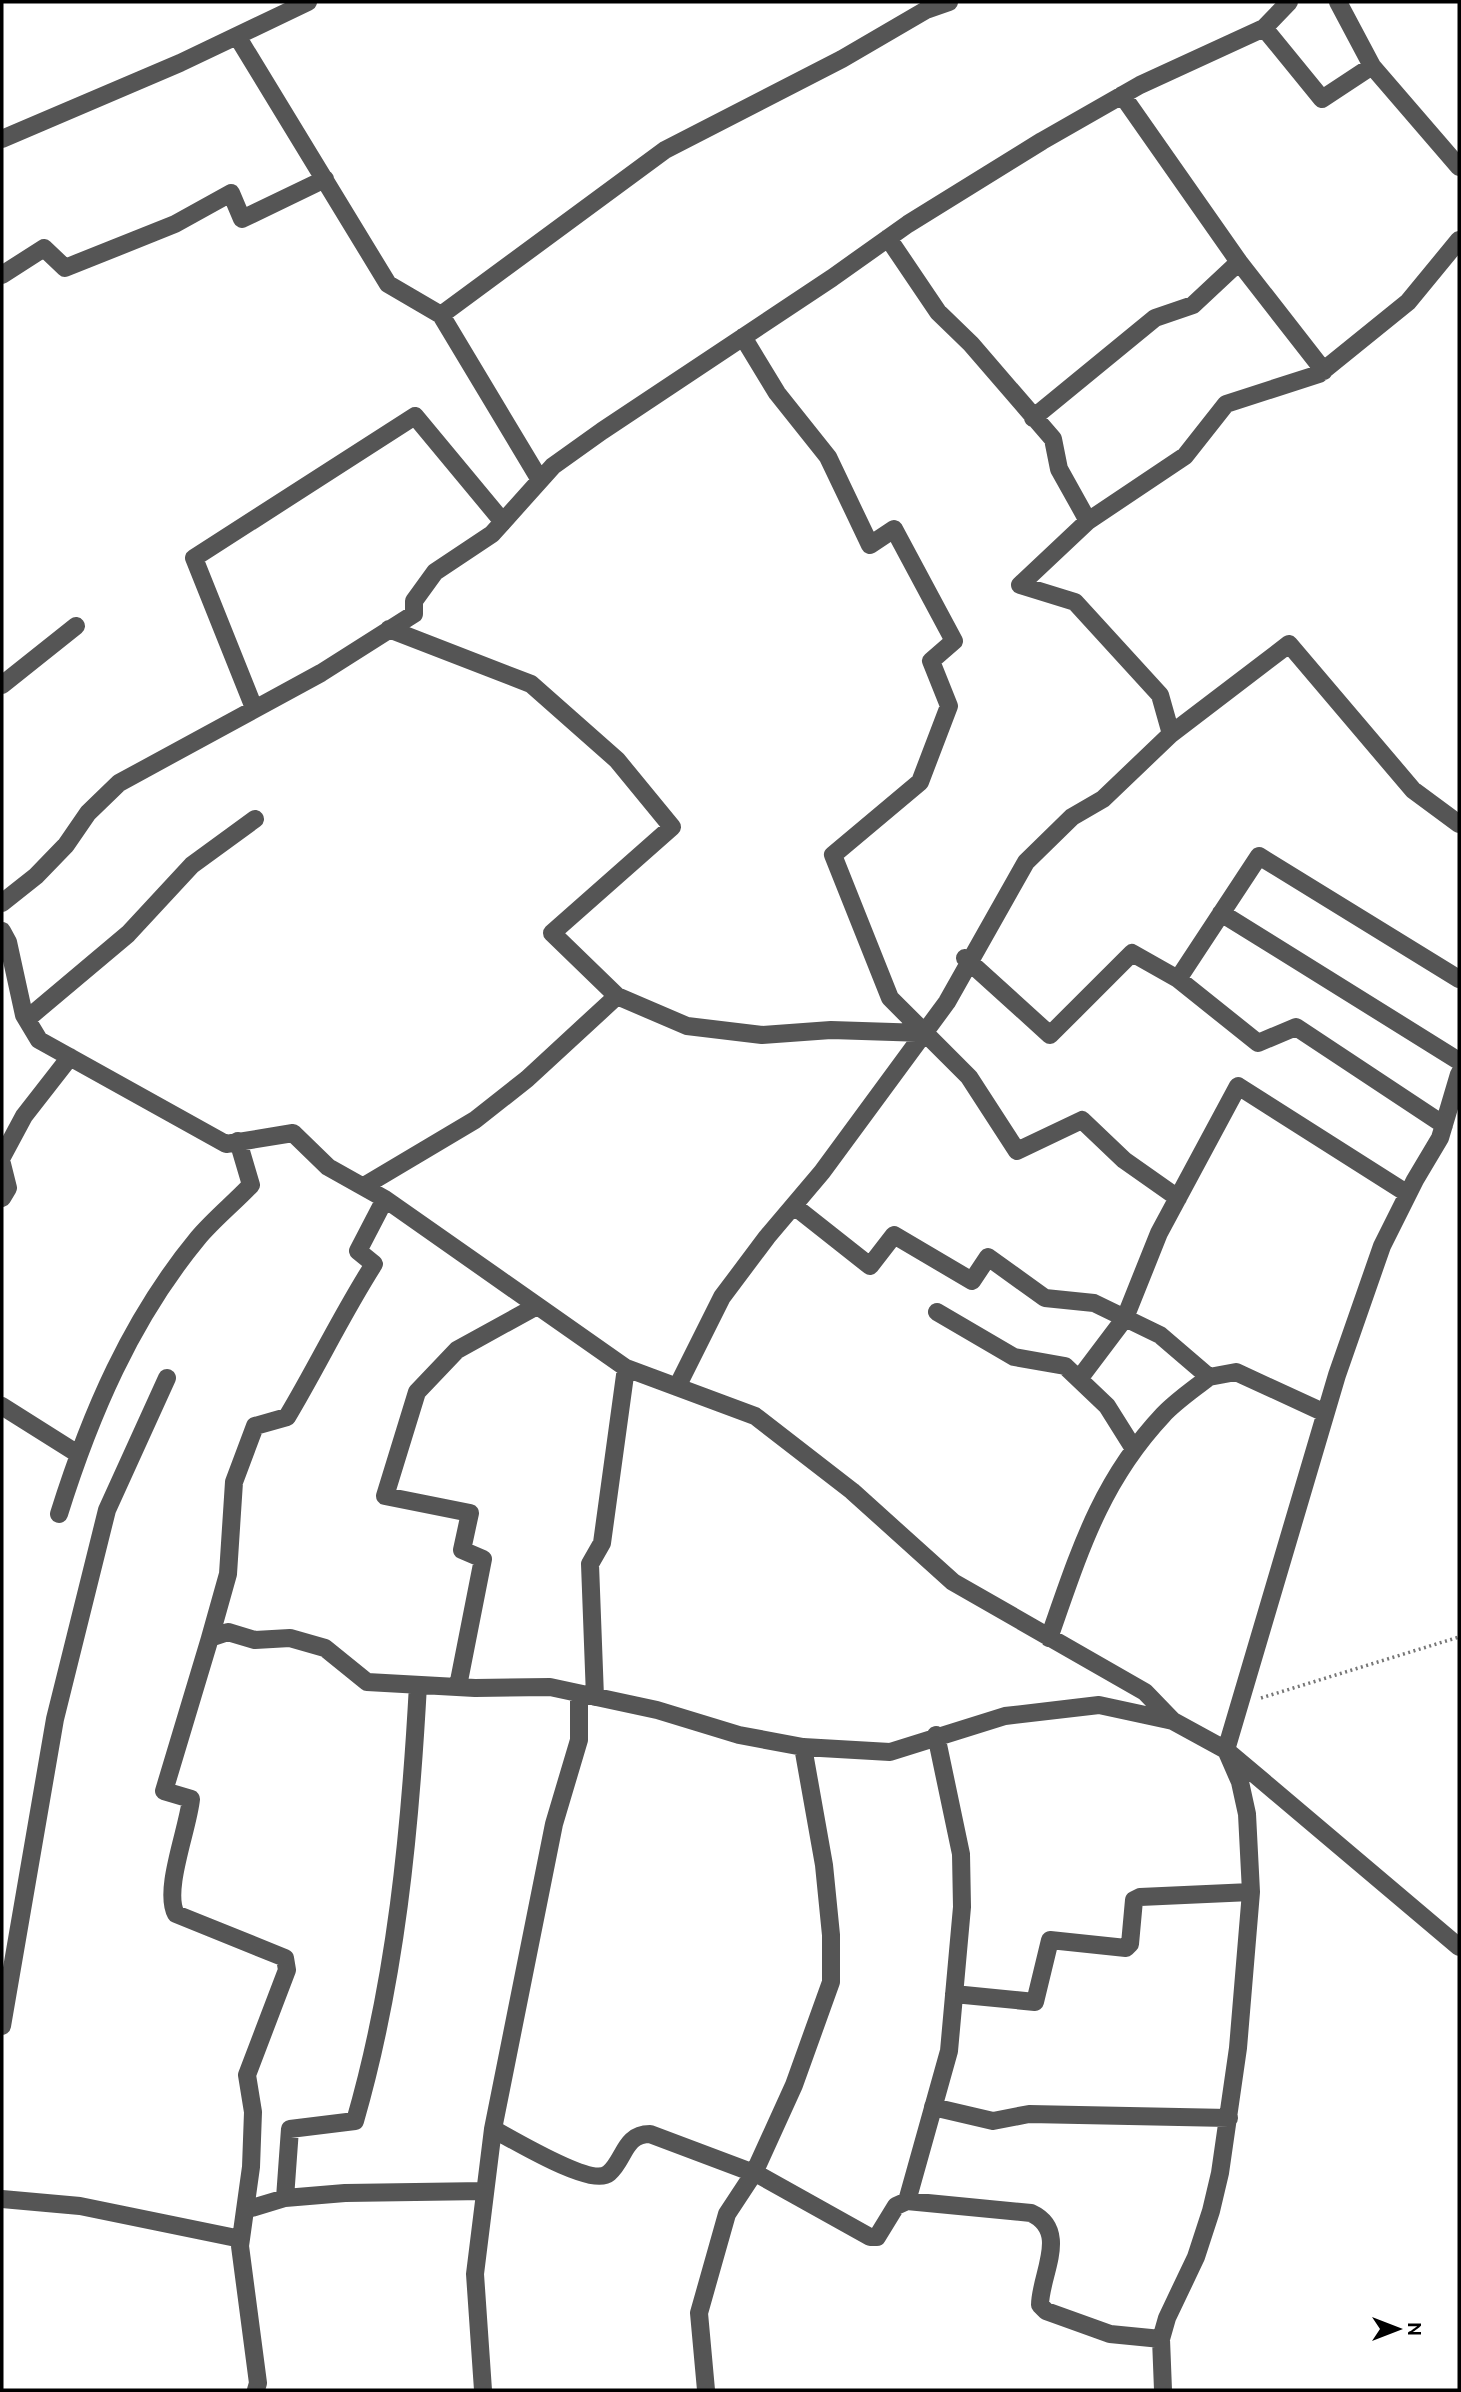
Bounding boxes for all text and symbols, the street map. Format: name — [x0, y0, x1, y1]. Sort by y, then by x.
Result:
north arrow — [1363, 2294, 1433, 2364]
text: N — [1404, 2322, 1426, 2336]

